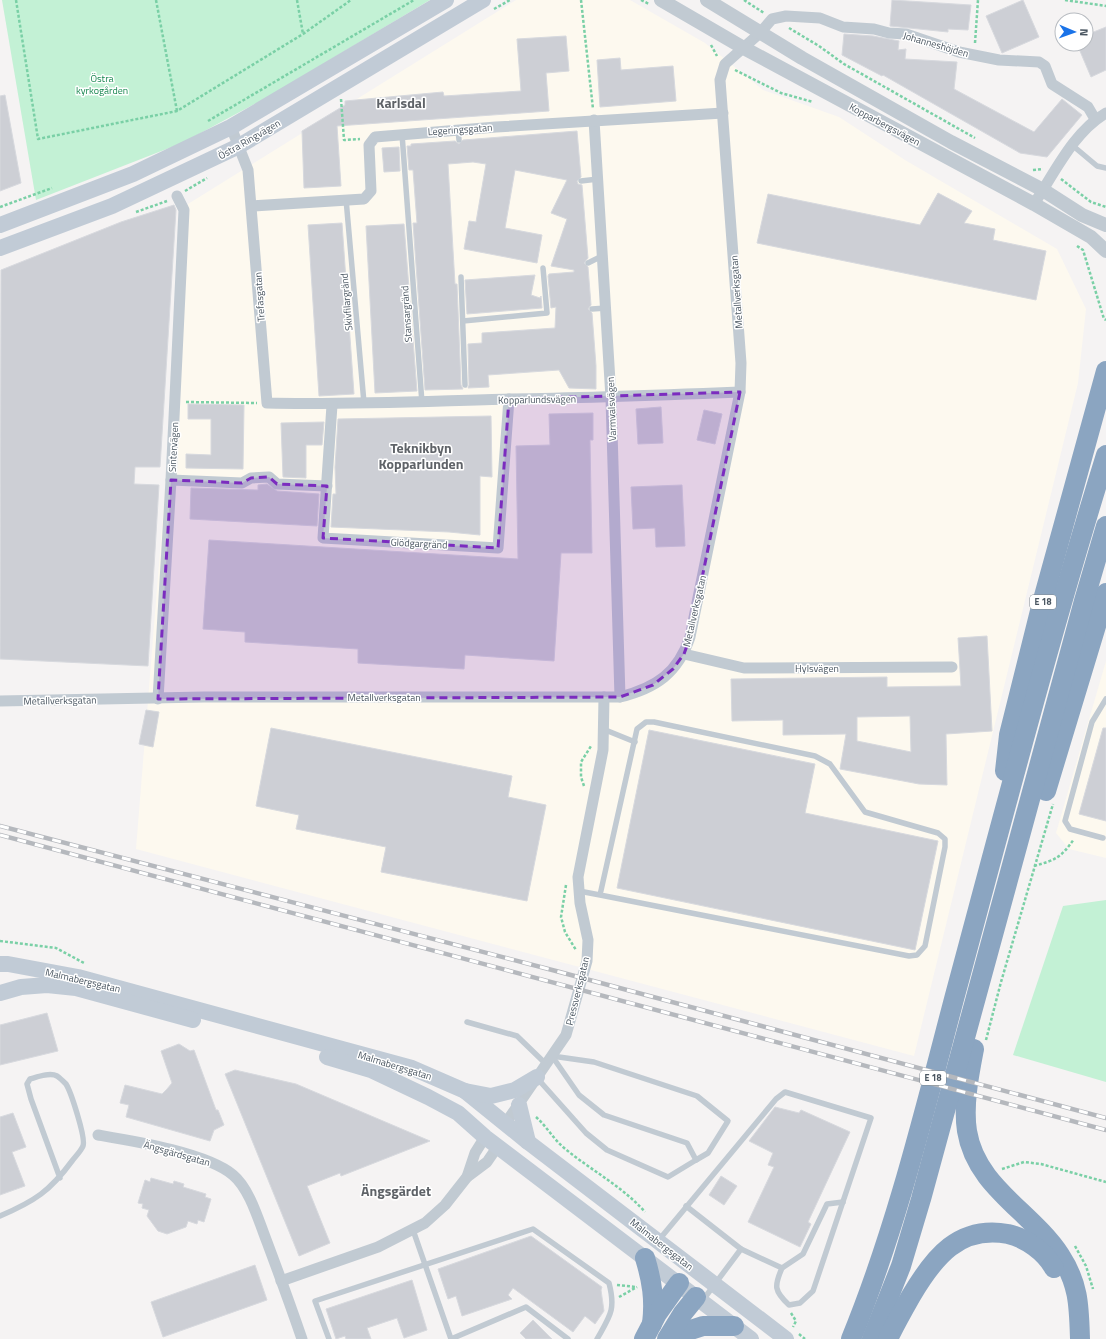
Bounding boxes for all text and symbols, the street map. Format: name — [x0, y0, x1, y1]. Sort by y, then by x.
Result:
north arrow — [1054, 12, 1094, 52]
street label: Johanneshöjden — [901, 28, 970, 61]
text: N — [1076, 28, 1092, 36]
park label: Östra kyrkogården — [76, 71, 128, 98]
district label: Karlsdal — [376, 92, 426, 113]
street label: Kopparbergsvägen — [847, 99, 923, 150]
street label: Östra Ringvägen — [215, 116, 283, 163]
street label: Legeringsgatan — [427, 120, 493, 139]
street label: Metallverksgatan — [726, 255, 747, 329]
street label: Trefasgatan — [250, 272, 269, 322]
street label: Skivfilargränd — [337, 273, 356, 331]
street label: Stansargränd — [397, 285, 416, 343]
street label: Varmvalsvägen — [603, 377, 620, 441]
street label: Kopparlundsvägen — [498, 391, 576, 408]
street label: Sintervägen — [165, 422, 182, 473]
district label: Teknikbyn Kopparlunden — [379, 437, 463, 474]
street label: Glödgargränd — [390, 535, 448, 552]
street label: Metallverksgatan — [679, 574, 710, 648]
road number: E 18 — [1030, 595, 1056, 609]
street label: Hylsvägen — [795, 661, 839, 676]
street label: Metallverksgatan — [347, 690, 421, 705]
street label: Metallverksgatan — [23, 692, 97, 709]
street label: Pressverksgatan — [562, 955, 593, 1027]
street label: Malmabergsgatan — [44, 965, 122, 996]
street label: Malmabergsgatan — [356, 1047, 434, 1084]
road number: E 18 — [920, 1071, 946, 1085]
street label: Ängsgärdsgatan — [142, 1137, 212, 1170]
district label: Ängsgärdet — [361, 1180, 431, 1201]
street label: Malmabergsgatan — [627, 1215, 696, 1274]

